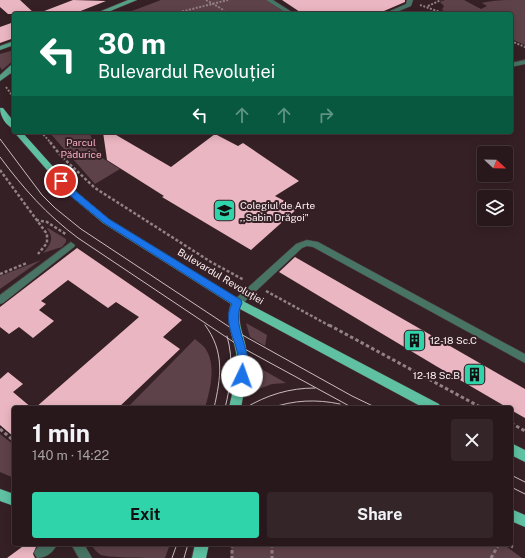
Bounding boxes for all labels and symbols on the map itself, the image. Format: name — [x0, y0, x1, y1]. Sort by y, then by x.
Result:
park label: Parcul Pădurice — [60, 136, 102, 160]
north arrow — [477, 146, 513, 182]
pin — [44, 164, 78, 198]
school or university icon: Colegiul de Arte ,,Sabin Drăgoi" — [211, 198, 237, 224]
place label: Colegiul de Arte ,,Sabin Drăgoi" — [240, 199, 315, 223]
street label: Bulevardul Revoluției — [176, 246, 266, 306]
building icon: 12-18 Sc.C — [402, 327, 428, 353]
place label: 12-18 Sc.C — [430, 334, 477, 346]
position arrow — [221, 355, 263, 397]
building icon: 12-18 Sc.B — [462, 362, 488, 388]
place label: 12-18 Sc.B — [413, 369, 460, 381]

